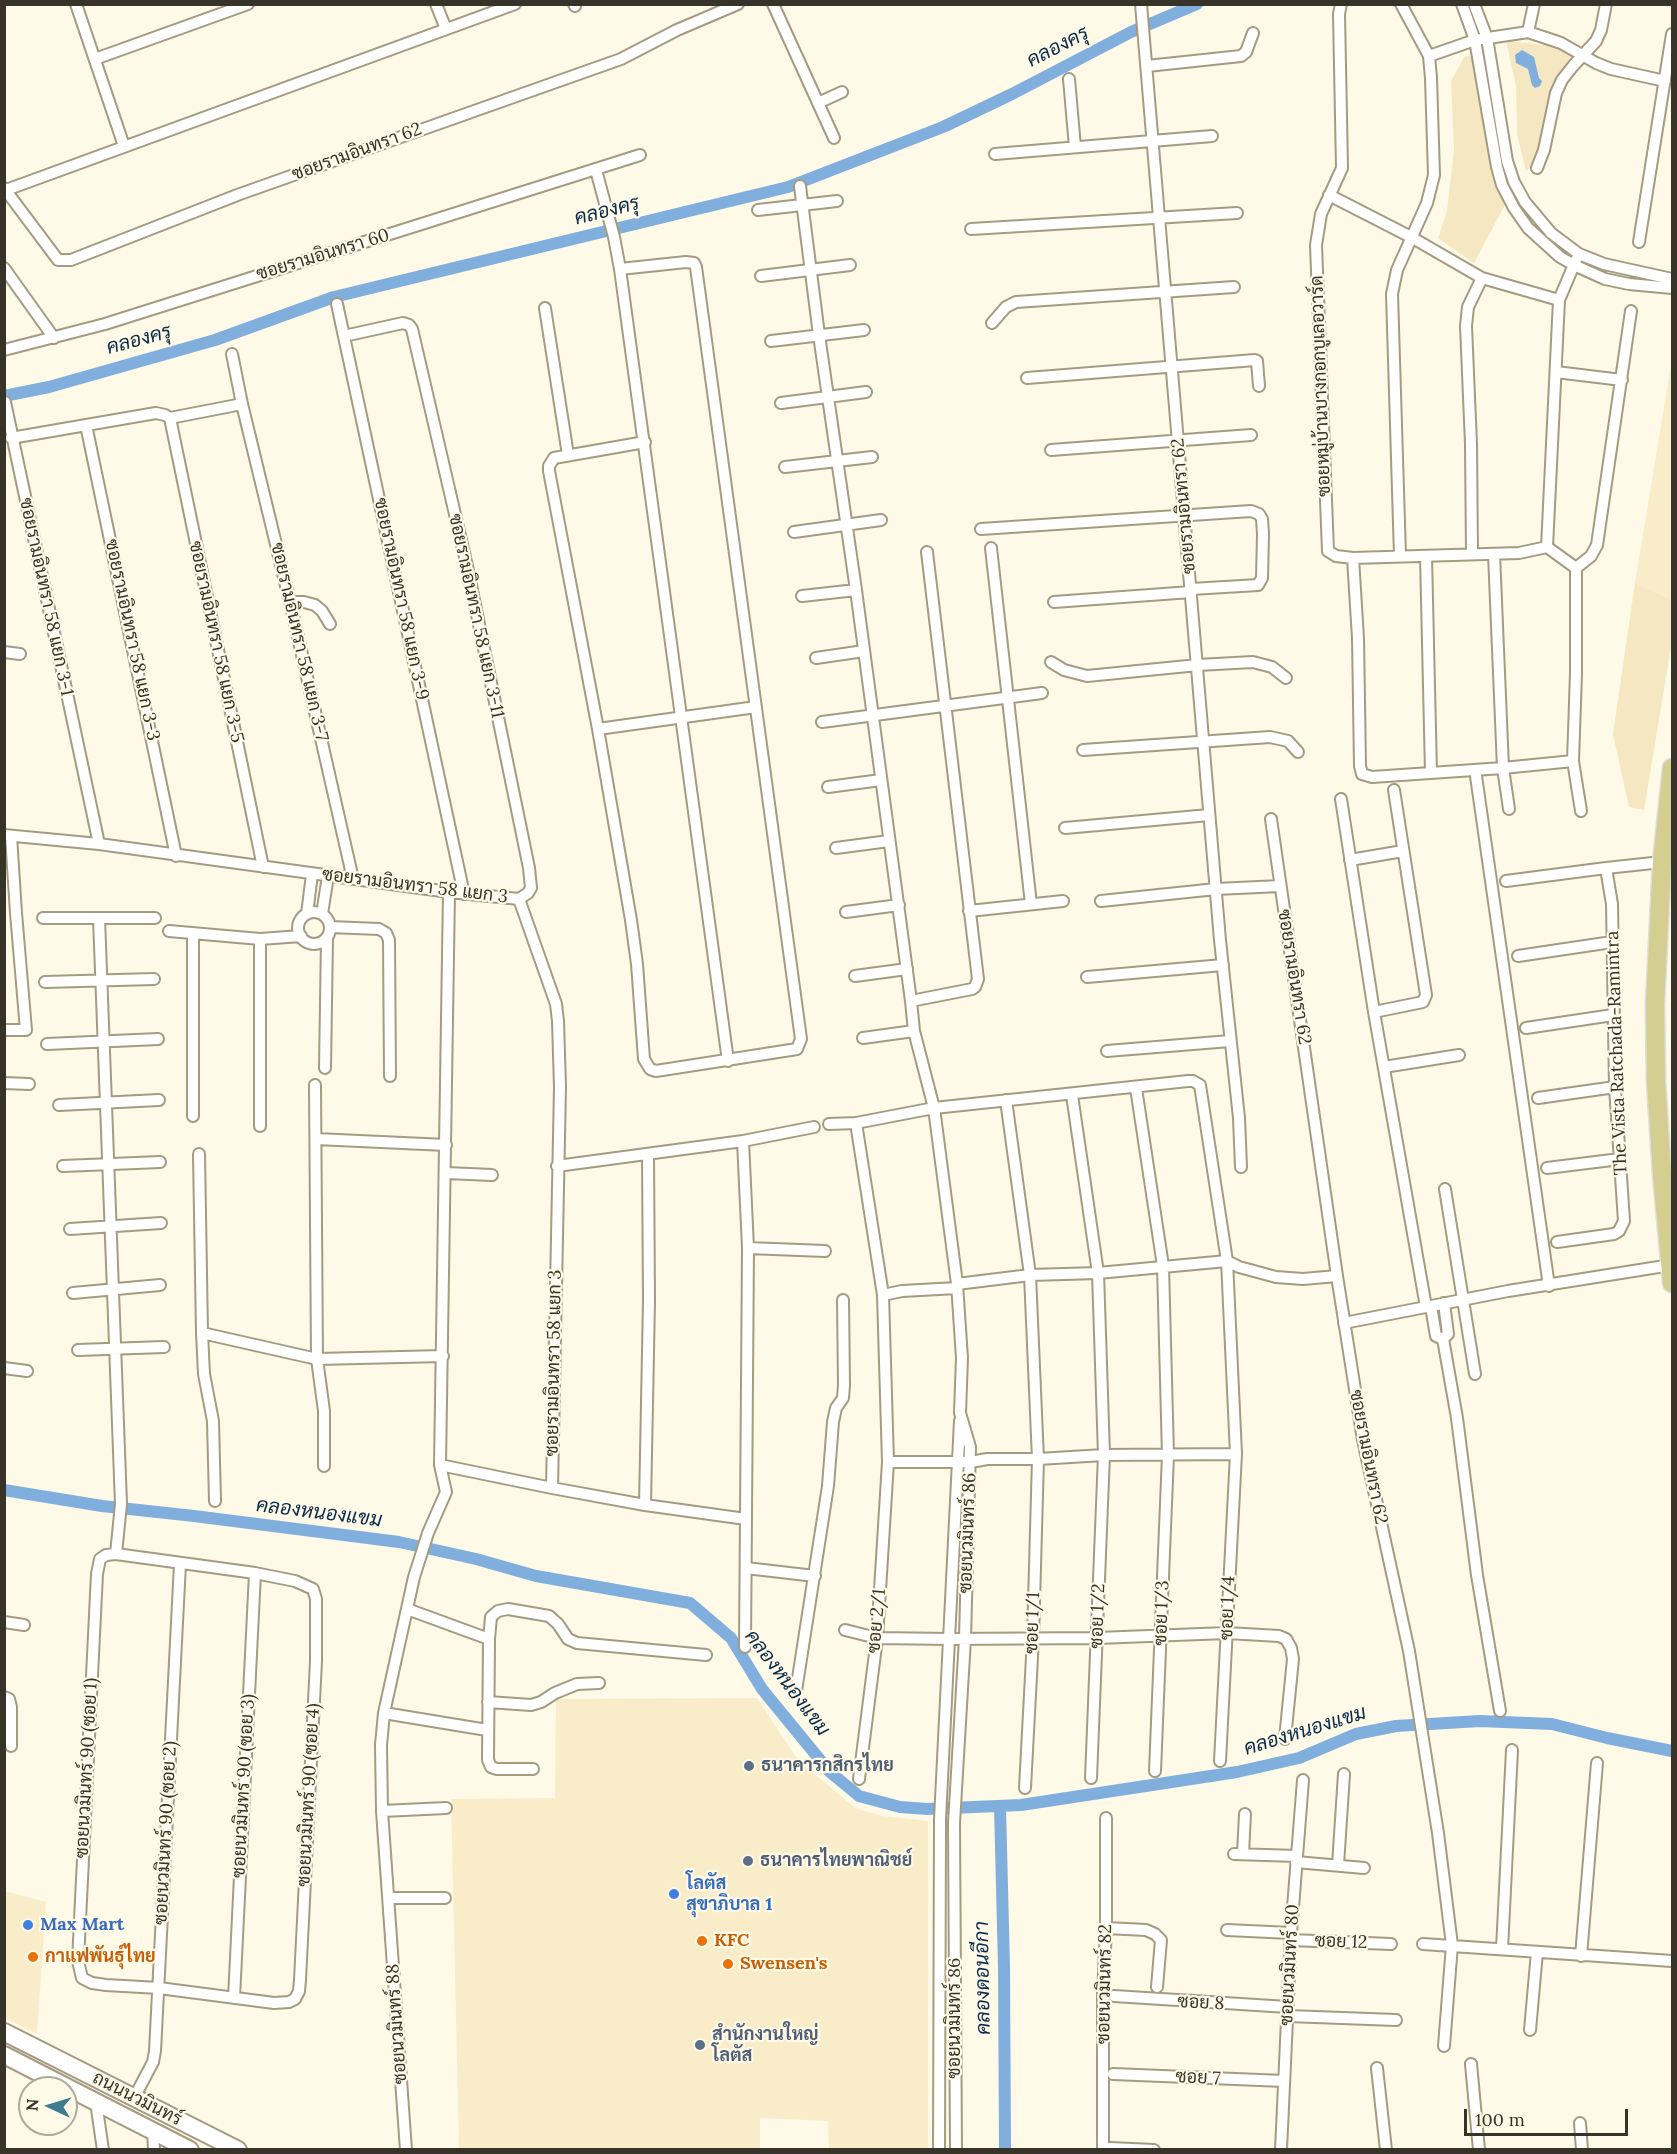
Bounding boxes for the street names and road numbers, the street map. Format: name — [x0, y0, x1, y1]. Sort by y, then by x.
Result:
street label: ซอยรามอินทรา 62 — [289, 119, 425, 185]
street label: ซอยรามอินทรา 60 — [254, 224, 392, 286]
street label: ซอยหมู่บ้านบางกอกบูเลอวาร์ด — [1306, 275, 1336, 497]
street label: ซอยรามอินทรา 62 — [1167, 437, 1201, 575]
street label: ซอยรามอินทรา 58 แยก 3-1 — [14, 496, 78, 698]
street label: ซอยรามอินทรา 58 แยก 3-9 — [369, 496, 433, 702]
street label: ซอยรามอินทรา 58 แยก 3-11 — [444, 512, 508, 720]
street label: ซอยรามอินทรา 58 แยก 3-3 — [100, 537, 164, 743]
street label: ซอยรามอินทรา 58 แยก 3-5 — [184, 539, 248, 745]
street label: ซอยรามอินทรา 58 แยก 3-7 — [266, 541, 332, 743]
street label: ซอยรามอินทรา 58 แยก 3 — [321, 864, 509, 908]
street label: ซอยรามอินทรา 62 — [1273, 908, 1315, 1046]
street label: The Vista Ratchada-Ramintra — [1602, 930, 1632, 1176]
street label: ซอยรามอินทรา 58 แยก 3 — [542, 1269, 566, 1457]
street label: ซอยรามอินทรา 62 — [1344, 1388, 1392, 1526]
street label: ซอยนวมินทร์ 86 — [955, 1472, 981, 1594]
street label: ซอย 1/4 — [1216, 1575, 1240, 1641]
street label: ซอย 1/3 — [1150, 1580, 1174, 1646]
street label: ซอย 1/2 — [1086, 1583, 1110, 1649]
street label: ซอย 2/1 — [863, 1588, 891, 1654]
street label: ซอย 1/1 — [1021, 1592, 1045, 1654]
street label: ซอยนวมินทร์ 90 (ซอย 1) — [71, 1677, 103, 1859]
street label: ซอยนวมินทร์ 90 (ซอย 3) — [228, 1694, 260, 1878]
street label: ซอยนวมินทร์ 90 (ซอย 4) — [293, 1703, 325, 1887]
street label: ซอยนวมินทร์ 90 (ซอย 2) — [150, 1741, 182, 1925]
street label: ซอยนวมินทร์ 80 — [1276, 1904, 1304, 2026]
street label: ซอยนวมินทร์ 82 — [1093, 1924, 1117, 2044]
street label: ซอย 12 — [1314, 1930, 1368, 1954]
street label: ซอยนวมินทร์ 86 — [944, 1958, 966, 2078]
street label: ซอยนวมินทร์ 88 — [382, 1963, 412, 2085]
street label: ซอย 8 — [1177, 1991, 1225, 2015]
street label: ซอย 7 — [1175, 2066, 1221, 2090]
street label: ถนนนวมินทร์ — [89, 2067, 185, 2131]

